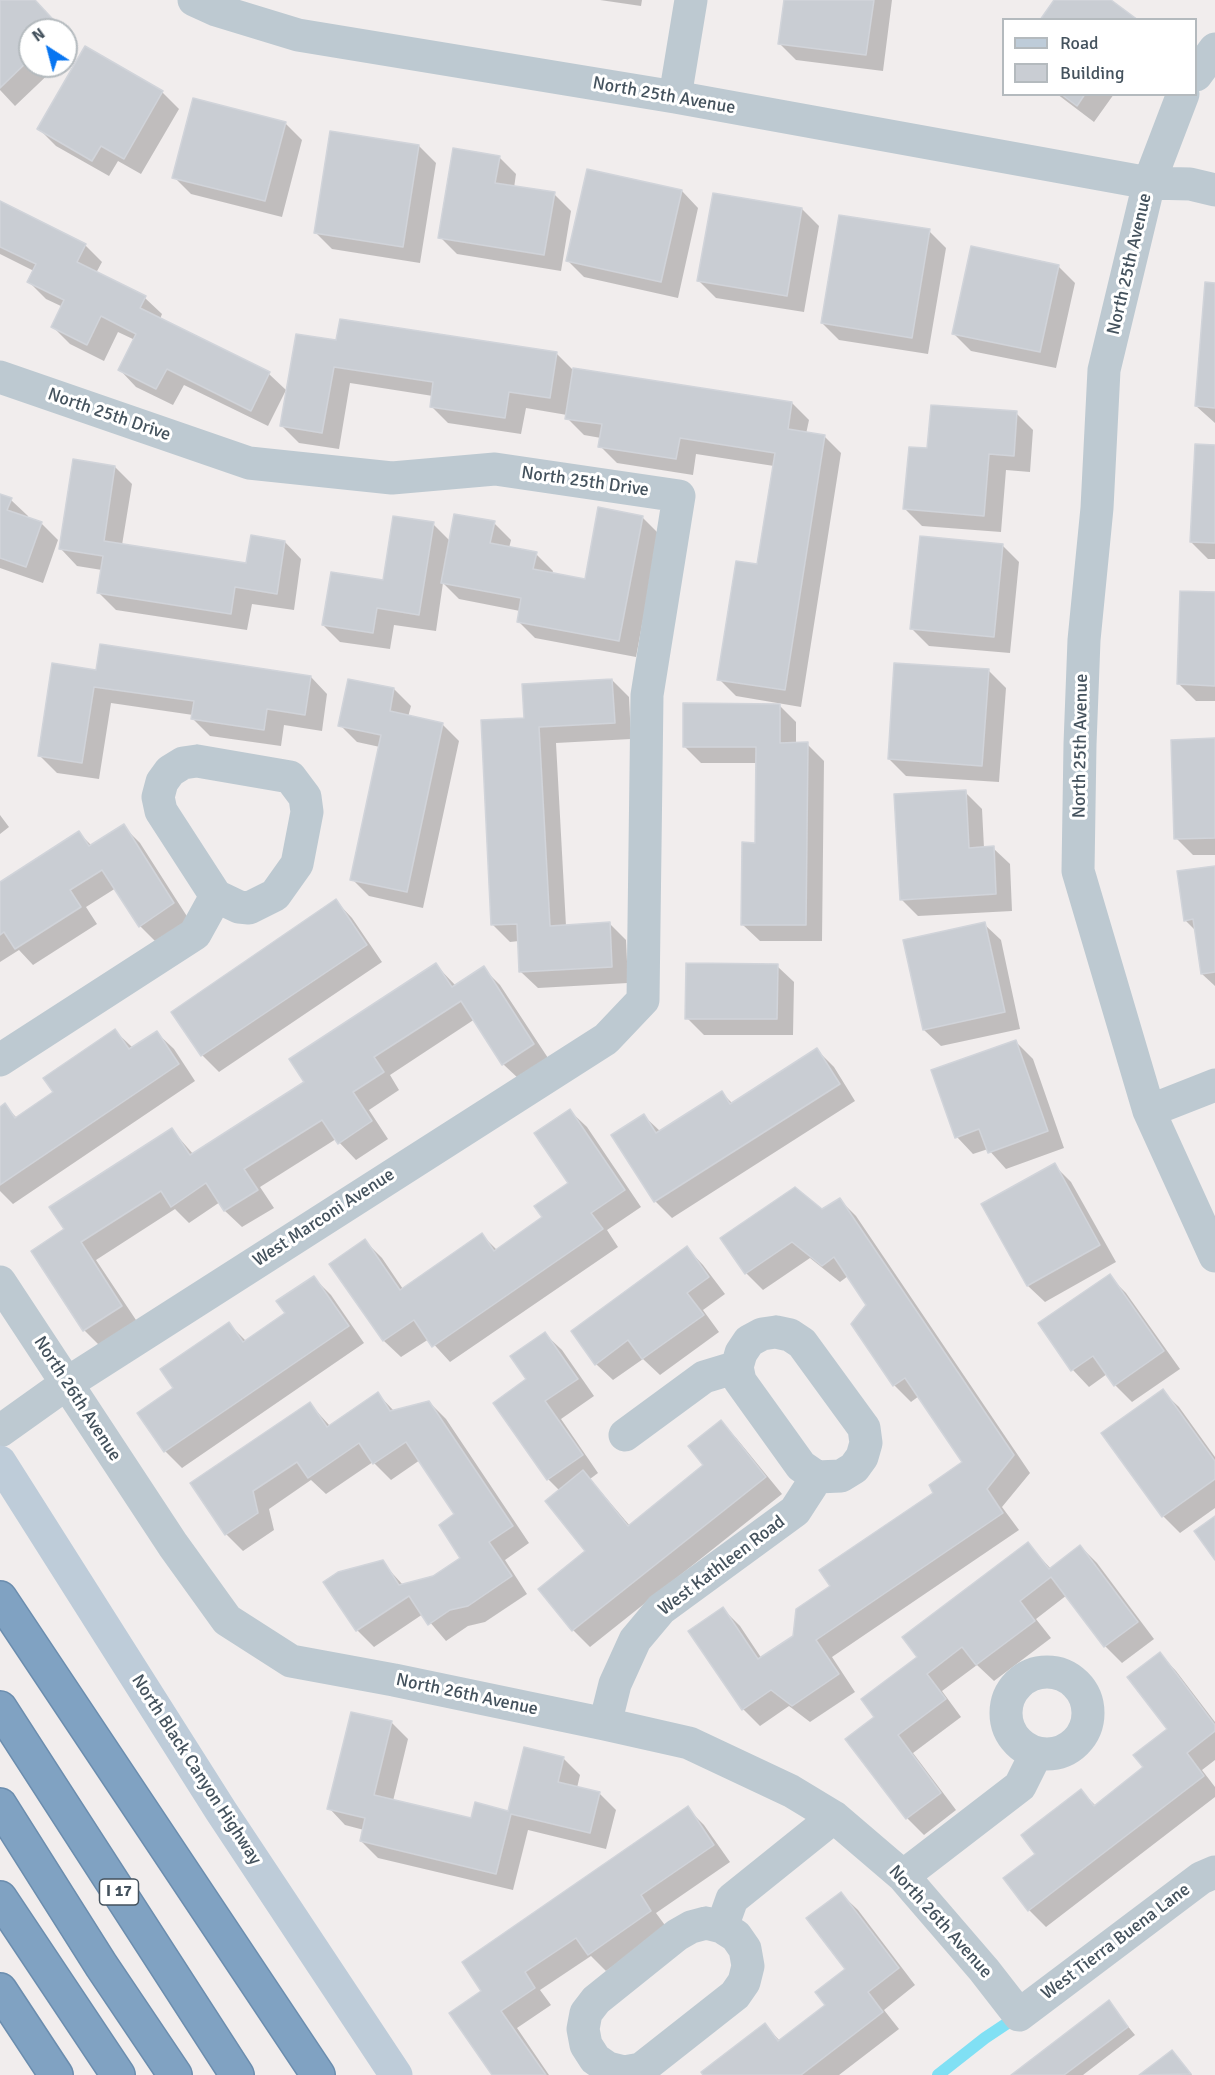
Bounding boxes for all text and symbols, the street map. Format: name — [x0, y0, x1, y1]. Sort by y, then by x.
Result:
north arrow — [18, 18, 78, 78]
legend — [1002, 18, 1197, 96]
text: N — [28, 24, 49, 46]
text: Road — [1060, 32, 1099, 54]
text: Building — [1060, 62, 1124, 84]
street label: North 25th Avenue — [591, 73, 737, 119]
street label: North 25th Avenue — [1103, 191, 1157, 337]
street label: North 25th Drive — [45, 384, 173, 446]
street label: North 25th Drive — [520, 462, 650, 502]
street label: North 25th Avenue — [1069, 674, 1093, 818]
street label: West Marconi Avenue — [249, 1164, 399, 1272]
street label: North 26th Avenue — [29, 1333, 125, 1465]
street label: West Kathleen Road — [654, 1511, 790, 1621]
street label: North 26th Avenue — [394, 1669, 540, 1721]
street label: North Black Canyon Highway — [126, 1671, 266, 1869]
street label: North 26th Avenue — [884, 1861, 996, 1983]
road number: I 17 — [100, 1879, 138, 1905]
street label: West Tierra Buena Lane — [1037, 1879, 1195, 2005]

